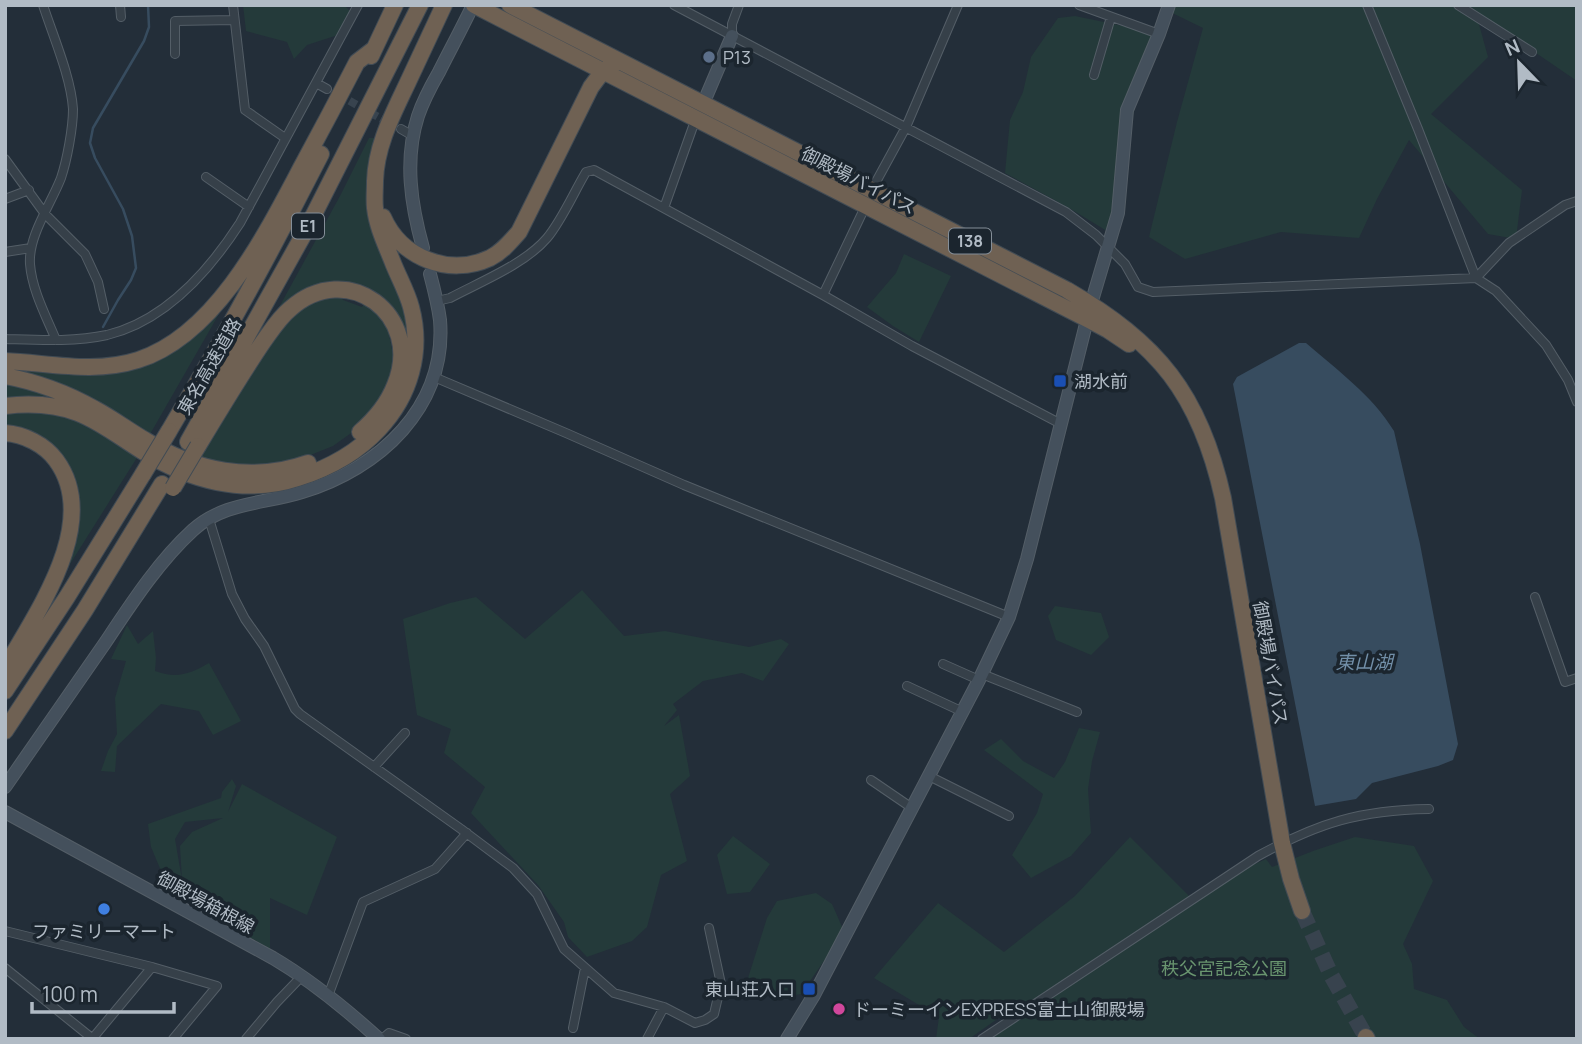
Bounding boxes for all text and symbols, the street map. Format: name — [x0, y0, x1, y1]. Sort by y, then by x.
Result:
north arrow — [1484, 28, 1554, 98]
text: N — [1501, 33, 1524, 62]
place label: P13 — [723, 45, 751, 69]
marker: P13 — [701, 49, 717, 65]
street label: 御殿場バイパス — [798, 141, 920, 219]
road number: E1 — [292, 214, 324, 238]
road number: 138 — [949, 229, 991, 254]
street label: 東名高速道路 — [172, 313, 246, 419]
place label: 湖水前 — [1074, 369, 1128, 393]
marker: 湖水前 — [1052, 373, 1068, 389]
street label: 御殿場バイパス — [1248, 599, 1294, 727]
water label: 東山湖 — [1335, 649, 1395, 675]
street label: 御殿場箱根線 — [153, 865, 259, 939]
marker: ファミリーマート — [96, 901, 112, 917]
place label: ファミリーマート — [32, 919, 176, 943]
park label: 秩父宮記念公園 — [1161, 956, 1287, 980]
scale bar — [32, 970, 173, 1014]
place label: 東山荘入口 — [705, 977, 795, 1001]
text: 100 m — [42, 980, 98, 1008]
marker: 東山荘入口 — [801, 981, 817, 997]
place label: ドーミーインEXPRESS富士山御殿場 — [853, 997, 1145, 1021]
marker: ドーミーインEXPRESS富士山御殿場 — [831, 1001, 847, 1017]

